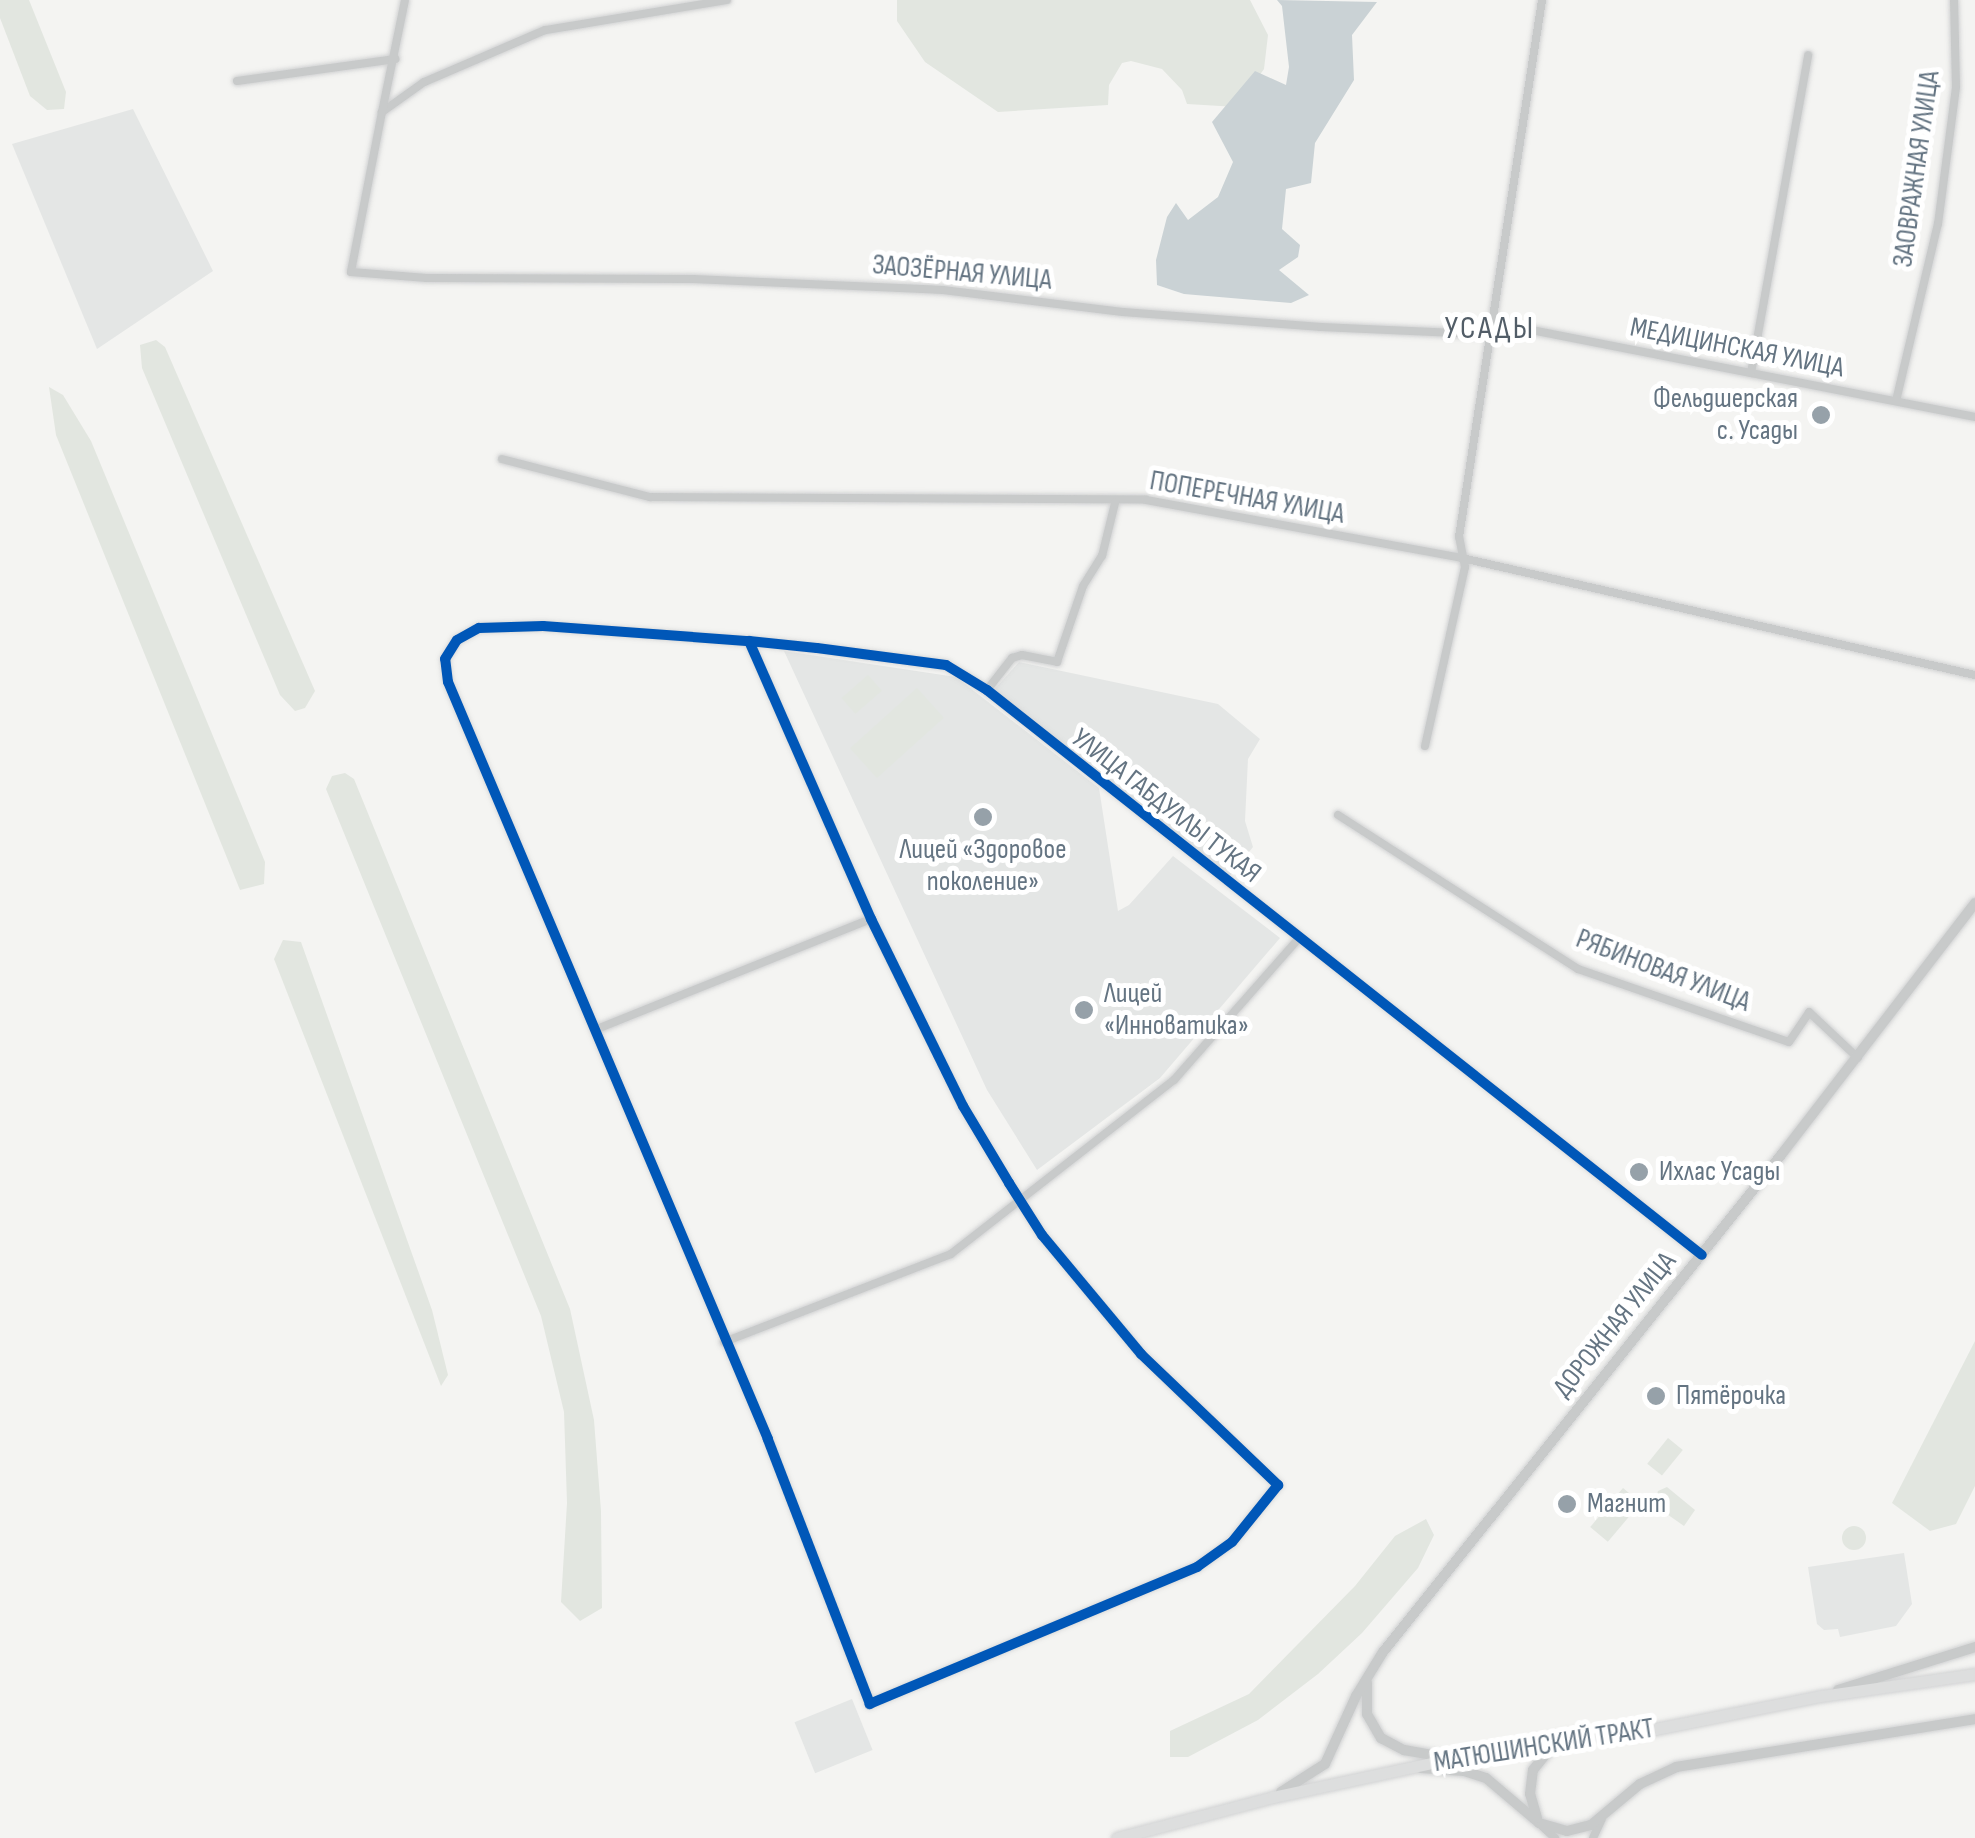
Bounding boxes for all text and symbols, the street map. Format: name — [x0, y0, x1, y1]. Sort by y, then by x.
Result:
street label: ЗАОВРАЖНАЯ УЛИЦА — [1887, 69, 1947, 269]
street label: ЗАОЗЁРНАЯ УЛИЦА — [871, 248, 1053, 298]
district label: УСАДЫ — [1444, 310, 1536, 348]
street label: МЕДИЦИНСКАЯ УЛИЦА — [1627, 311, 1847, 385]
place label: Фельдшерская с. Усады — [1653, 382, 1798, 448]
marker: Фельдшерская с. Усады — [1808, 402, 1834, 428]
street label: ПОПЕРЕЧНАЯ УЛИЦА — [1147, 464, 1347, 532]
street label: УЛИЦА ГАБДУЛЛЫ ТУКАЯ — [1065, 722, 1267, 890]
marker: Лицей «Здоровое поколение» — [972, 806, 994, 828]
place label: Лицей «Здоровое поколение» — [900, 833, 1066, 899]
street label: РЯБИНОВАЯ УЛИЦА — [1571, 922, 1755, 1020]
place label: Лицей «Инноватика» — [1104, 977, 1249, 1043]
marker: Лицей «Инноватика» — [1073, 999, 1095, 1021]
place label: Ихлас Усады — [1659, 1155, 1780, 1189]
marker: Ихлас Усады — [1628, 1161, 1650, 1183]
street label: ДОРОЖНАЯ УЛИЦА — [1546, 1246, 1684, 1404]
place label: Пятёрочка — [1676, 1379, 1786, 1413]
marker: Пятёрочка — [1645, 1385, 1667, 1407]
place label: Магнит — [1587, 1487, 1666, 1521]
marker: Магнит — [1556, 1493, 1578, 1515]
street label: МАТЮШИНСКИЙ ТРАКТ — [1432, 1712, 1656, 1780]

